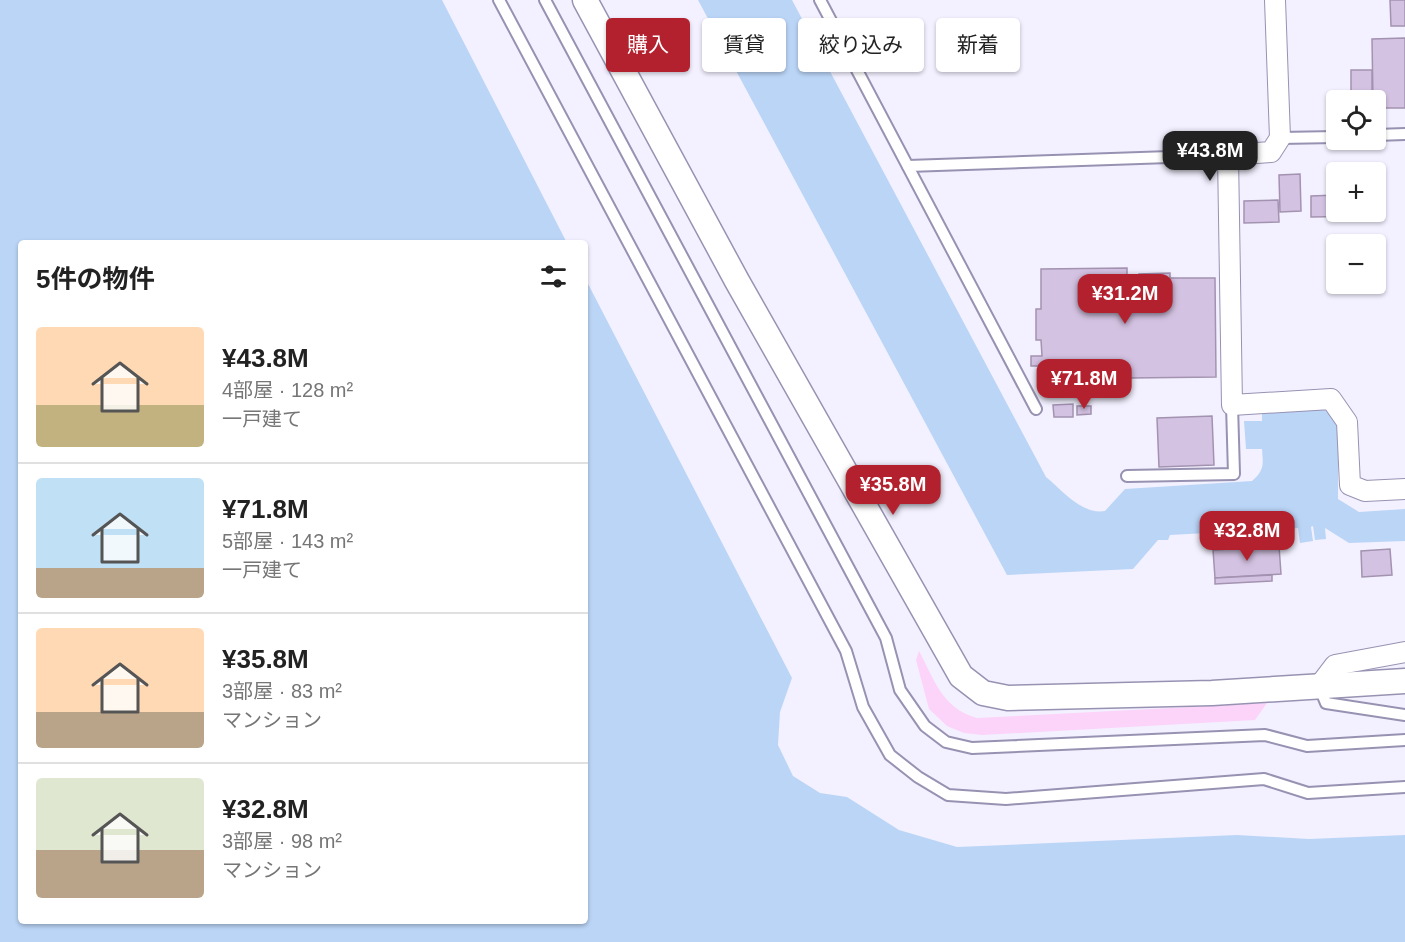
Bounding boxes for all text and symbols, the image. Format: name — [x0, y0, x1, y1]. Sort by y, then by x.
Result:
chip: 購入 — [606, 18, 690, 72]
chip: 賃貸 — [702, 18, 786, 72]
chip: 絞り込み — [798, 18, 924, 72]
chip: 新着 — [936, 18, 1020, 72]
map controls — [1326, 90, 1386, 294]
button: locate — [1326, 90, 1386, 150]
pin: ¥43.8M — [1161, 131, 1259, 182]
text: ¥43.8M — [1177, 139, 1243, 161]
button: + — [1326, 162, 1386, 222]
button: − — [1326, 234, 1386, 294]
icon: filters — [537, 260, 570, 293]
text: 5件の物件 — [36, 264, 154, 294]
pin: ¥31.2M — [1076, 274, 1174, 325]
text: ¥31.2M — [1092, 282, 1158, 304]
text: ¥43.8M — [222, 343, 309, 373]
icon: home — [84, 351, 156, 423]
pin: ¥71.8M — [1035, 359, 1133, 410]
text: ¥71.8M — [1051, 367, 1117, 389]
text: 4部屋 · 128 m² — [222, 379, 353, 401]
text: 一戸建て — [222, 408, 302, 430]
pin: ¥35.8M — [844, 465, 942, 516]
text: ¥35.8M — [860, 473, 926, 495]
text: ¥71.8M — [222, 494, 309, 524]
icon: home — [84, 502, 156, 574]
pin: ¥32.8M — [1198, 511, 1296, 562]
text: ¥32.8M — [1214, 519, 1280, 541]
text: 5部屋 · 143 m² — [222, 530, 353, 552]
text: 一戸建て — [222, 559, 302, 581]
text: ¥35.8M — [222, 644, 309, 674]
icon: home — [84, 652, 156, 724]
text: 3部屋 · 83 m² — [222, 680, 342, 702]
text: マンション — [222, 709, 322, 731]
text: ¥32.8M — [222, 794, 309, 824]
icon: home — [84, 802, 156, 874]
text: 3部屋 · 98 m² — [222, 830, 342, 852]
text: マンション — [222, 859, 322, 881]

